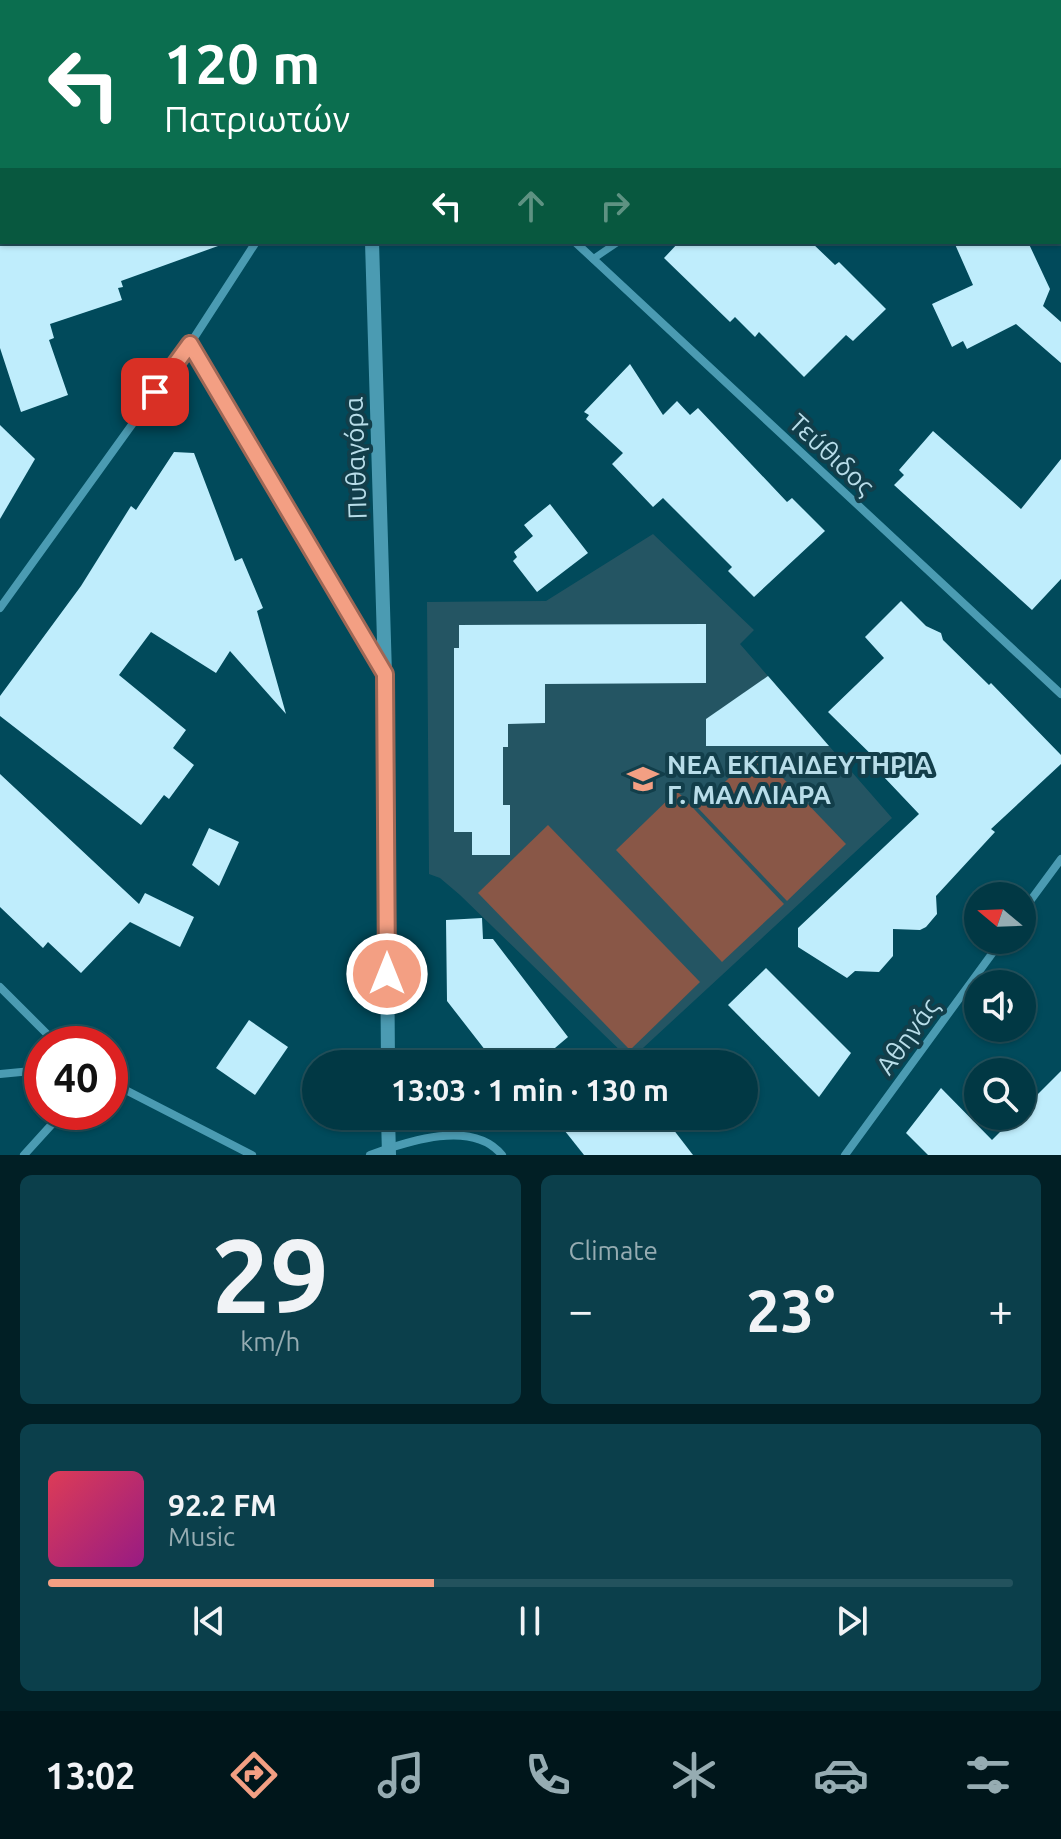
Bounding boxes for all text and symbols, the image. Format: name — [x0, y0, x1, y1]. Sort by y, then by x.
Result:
icon: left — [32, 32, 136, 136]
text: 120 m — [164, 32, 320, 95]
text: Πατριωτών — [164, 98, 350, 139]
icon: left — [425, 184, 469, 228]
icon: ahead — [509, 184, 553, 228]
icon: right — [593, 184, 637, 228]
pin — [121, 358, 189, 426]
icon: arrive — [133, 370, 177, 414]
street label: Πυθαγόρα — [338, 396, 372, 520]
street label: Τεύθιδος — [783, 408, 880, 501]
place label: ΝΕΑ ΕΚΠΑΙΔΕΥΤΗΡΙΑ Γ. ΜΑΛΛΙΑΡΑ — [667, 750, 933, 809]
school or university icon: ΝΕΑ ΕΚΠΑΙΔΕΥΤΗΡΙΑ Γ. ΜΑΛΛΙΑΡΑ — [626, 762, 660, 796]
north arrow — [964, 882, 1036, 954]
map controls — [964, 882, 1036, 1130]
position arrow — [345, 932, 429, 1016]
button: sound — [964, 970, 1036, 1042]
street label: Αθηνάς — [870, 992, 945, 1080]
speed limit sign: 40 — [24, 1026, 128, 1130]
button: search — [964, 1058, 1036, 1130]
text: 13:03 · 1 min · 130 m — [391, 1073, 669, 1107]
text: 29 — [212, 1216, 329, 1333]
text: Climate — [569, 1236, 658, 1265]
text: 23° — [746, 1276, 835, 1343]
text: − — [569, 1285, 593, 1334]
text: + — [988, 1285, 1013, 1334]
text: km/h — [240, 1327, 300, 1356]
text: 92.2 FM — [168, 1488, 277, 1522]
text: Music — [168, 1522, 235, 1551]
icon: previous — [187, 1599, 231, 1643]
icon: pause — [508, 1599, 552, 1643]
icon: next — [830, 1599, 874, 1643]
icon: directions — [226, 1747, 282, 1803]
icon: music — [373, 1747, 429, 1803]
icon: phone — [520, 1747, 576, 1803]
icon: climate — [666, 1747, 722, 1803]
icon: car — [813, 1747, 869, 1803]
icon: filters — [960, 1747, 1016, 1803]
text: 13:02 — [45, 1755, 135, 1796]

